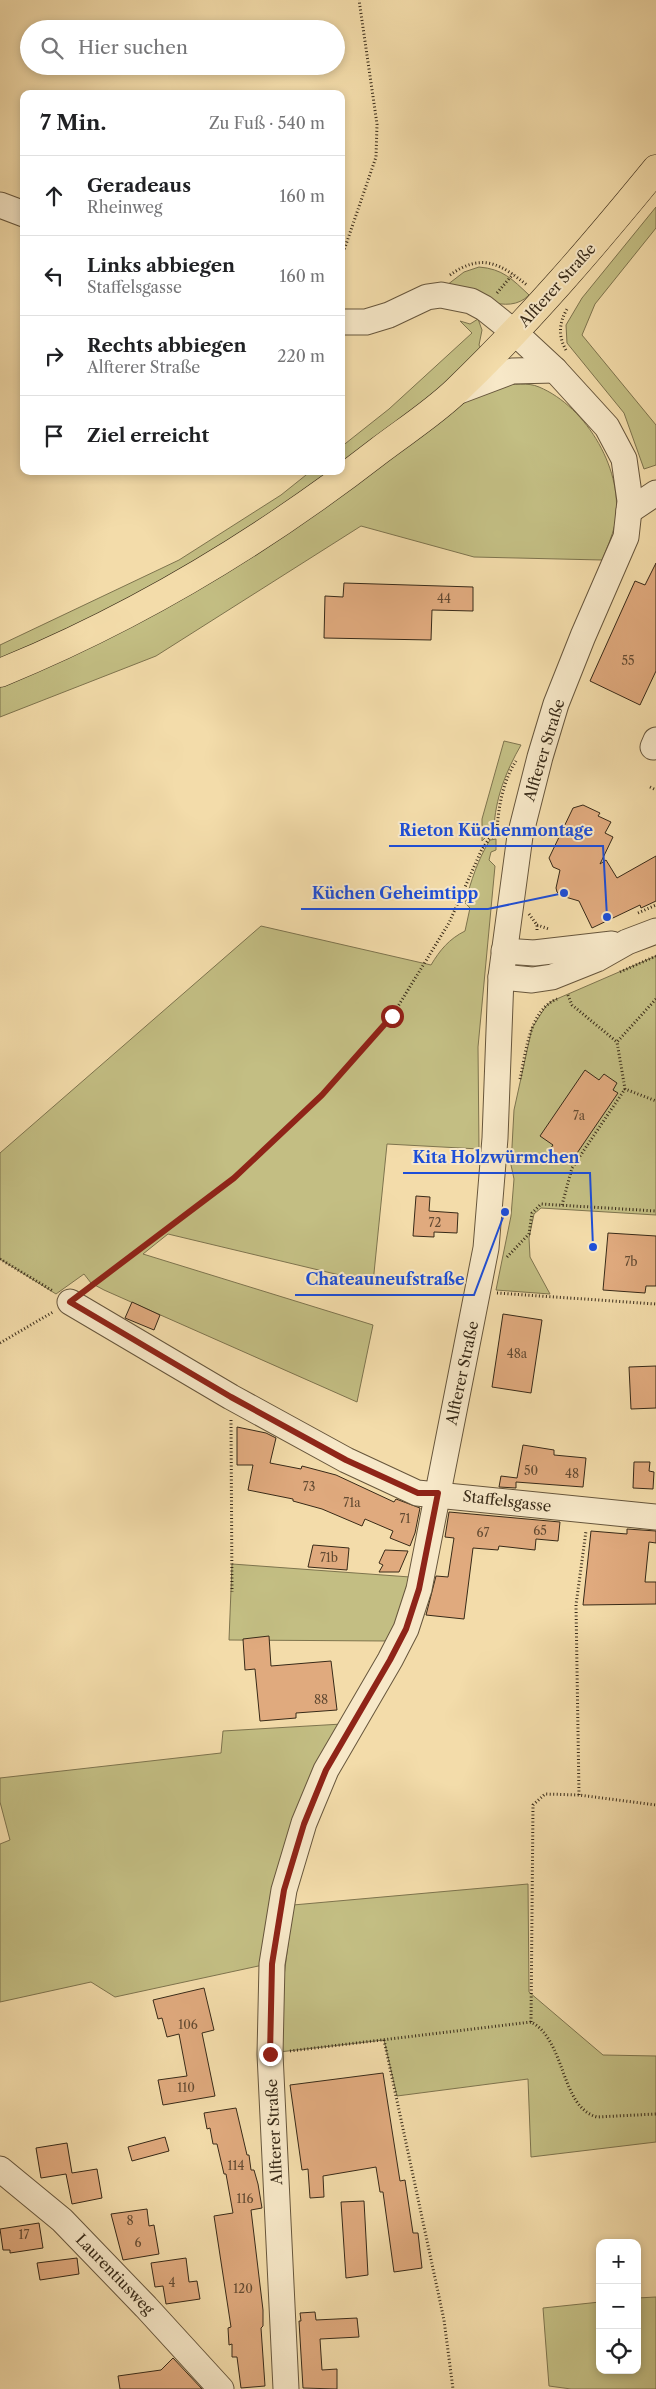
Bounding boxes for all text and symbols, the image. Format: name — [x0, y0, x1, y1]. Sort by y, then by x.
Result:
search box — [20, 20, 345, 75]
icon: search — [38, 34, 66, 62]
text: Hier suchen — [78, 36, 188, 59]
text: 7 Min. — [40, 110, 106, 135]
text: Zu Fuß · 540 m — [209, 113, 325, 133]
text: Geradeaus — [87, 174, 191, 197]
icon: ahead — [40, 182, 68, 210]
text: 160 m — [280, 186, 325, 206]
text: Rheinweg — [87, 197, 162, 217]
street label: Alfterer Straße — [514, 239, 600, 332]
text: Links abbiegen — [87, 254, 235, 277]
icon: left — [40, 262, 68, 290]
text: 160 m — [280, 266, 325, 286]
text: Staffelsgasse — [87, 277, 182, 297]
text: Rechts abbiegen — [87, 334, 247, 357]
icon: right — [40, 342, 68, 370]
text: 220 m — [277, 346, 325, 366]
text: Alfterer Straße — [87, 357, 200, 377]
icon: arrive — [40, 422, 68, 450]
text: Ziel erreicht — [87, 424, 209, 447]
house number: 44 — [437, 591, 451, 606]
house number: 55 — [621, 653, 635, 668]
street label: Alfterer Straße — [519, 696, 569, 804]
callout: Rieton Küchenmontage — [389, 815, 603, 846]
text: Rieton Küchenmontage — [399, 820, 593, 840]
callout: Küchen Geheimtipp — [301, 878, 488, 909]
text: Küchen Geheimtipp — [312, 883, 478, 903]
route start — [381, 1005, 404, 1028]
house number: 7a — [573, 1108, 586, 1123]
callout: Kita Holzwürmchen — [403, 1142, 590, 1173]
text: Kita Holzwürmchen — [413, 1147, 579, 1167]
house number: 72 — [429, 1215, 442, 1230]
house number: 7b — [624, 1254, 638, 1269]
callout: Chateauneufstraße — [295, 1264, 474, 1295]
text: Chateauneufstraße — [305, 1269, 465, 1289]
street label: Alfterer Straße — [441, 1319, 482, 1428]
house number: 48a — [507, 1346, 528, 1361]
house number: 50 — [524, 1463, 538, 1478]
house number: 48 — [565, 1466, 579, 1481]
house number: 73 — [303, 1479, 315, 1494]
street label: Staffelsgasse — [462, 1486, 552, 1516]
house number: 71a — [343, 1495, 361, 1510]
house number: 71 — [400, 1511, 410, 1526]
house number: 65 — [533, 1523, 547, 1538]
house number: 67 — [477, 1525, 489, 1540]
house number: 71b — [320, 1550, 338, 1565]
house number: 88 — [314, 1692, 328, 1707]
house number: 106 — [178, 2017, 198, 2032]
route end — [259, 2043, 282, 2066]
street label: Alfterer Straße — [262, 2078, 286, 2187]
house number: 110 — [177, 2080, 195, 2095]
house number: 114 — [227, 2158, 245, 2173]
house number: 116 — [236, 2191, 254, 2206]
house number: 8 — [126, 2213, 134, 2228]
house number: 17 — [19, 2227, 30, 2242]
street label: Laurentiusweg — [72, 2230, 158, 2318]
house number: 6 — [134, 2235, 142, 2250]
map controls — [596, 2239, 641, 2374]
button: + — [596, 2239, 641, 2284]
house number: 4 — [169, 2275, 176, 2290]
house number: 120 — [233, 2281, 253, 2296]
button: − — [596, 2284, 641, 2329]
button: locate — [596, 2329, 641, 2374]

